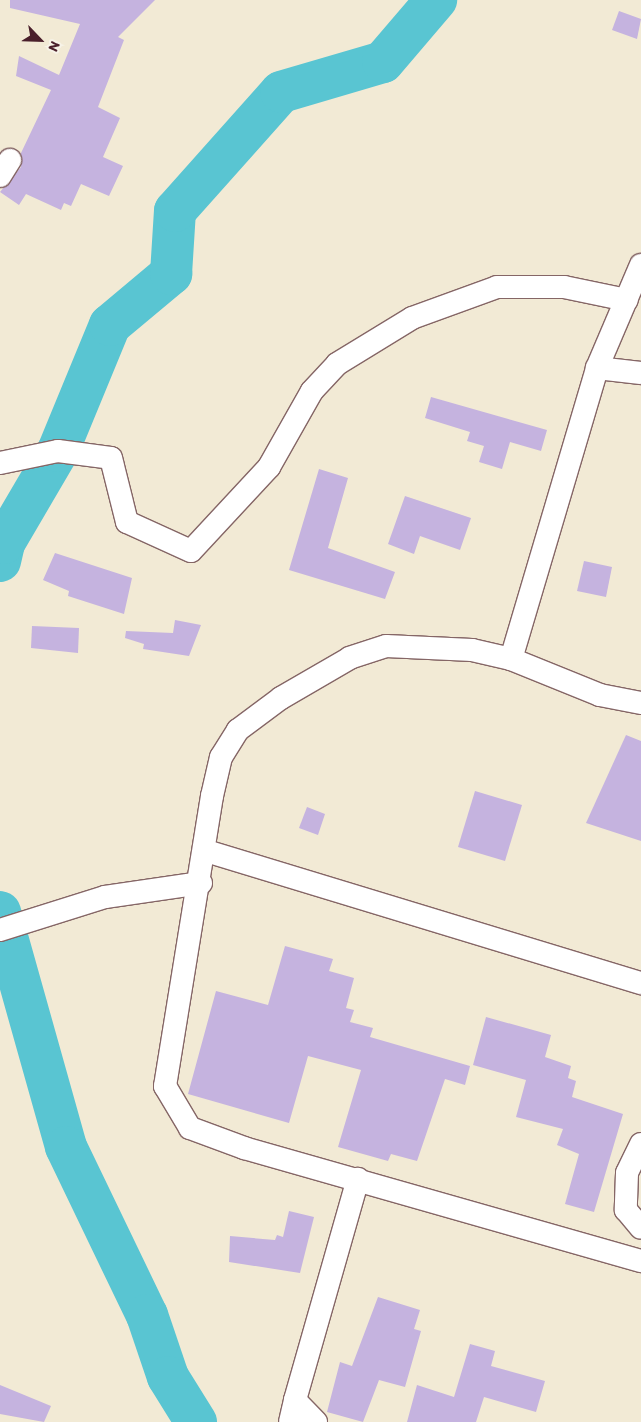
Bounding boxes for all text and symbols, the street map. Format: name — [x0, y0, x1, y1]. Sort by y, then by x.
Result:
north arrow — [15, 15, 65, 65]
text: N — [44, 39, 64, 54]

